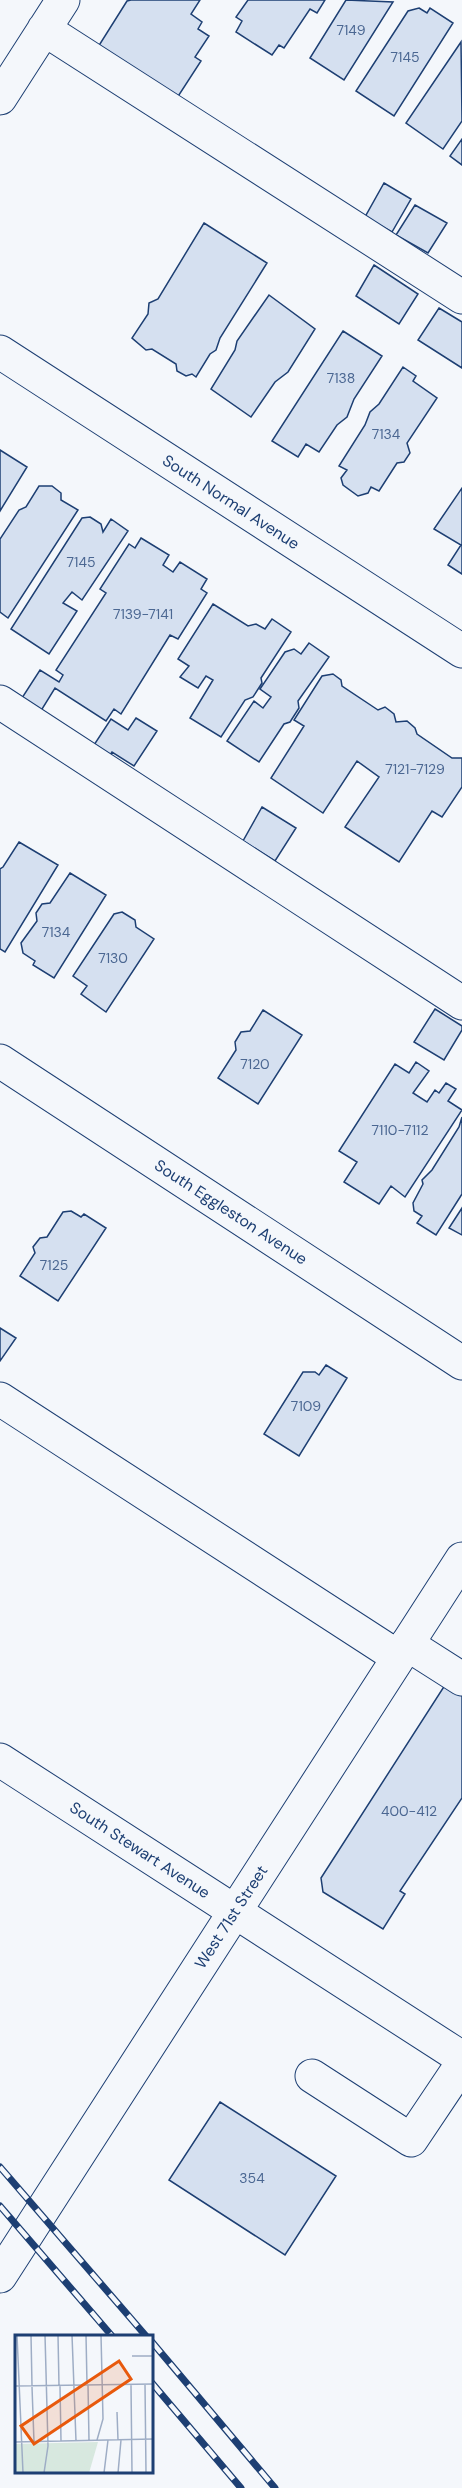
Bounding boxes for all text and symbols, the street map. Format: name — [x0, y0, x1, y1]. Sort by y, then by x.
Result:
house number: 7149 — [336, 21, 366, 39]
house number: 7145 — [391, 48, 419, 66]
house number: 7138 — [327, 369, 355, 387]
house number: 7134 — [372, 425, 401, 443]
street label: South Normal Avenue — [158, 450, 304, 554]
house number: 7145 — [67, 553, 95, 571]
house number: 7139-7141 — [113, 605, 173, 623]
house number: 7121-7129 — [385, 760, 445, 778]
house number: 7134 — [42, 923, 71, 941]
house number: 7130 — [98, 949, 128, 967]
house number: 7120 — [240, 1055, 270, 1073]
house number: 7110-7112 — [372, 1121, 428, 1139]
street label: South Eggleston Avenue — [151, 1155, 311, 1269]
house number: 7125 — [40, 1256, 68, 1274]
house number: 7109 — [291, 1397, 321, 1415]
street label: South Stewart Avenue — [66, 1797, 214, 1903]
house number: 400-412 — [381, 1802, 437, 1820]
street label: West 71st Street — [190, 1861, 272, 1973]
house number: 354 — [239, 2169, 265, 2187]
inset map — [15, 2335, 153, 2473]

